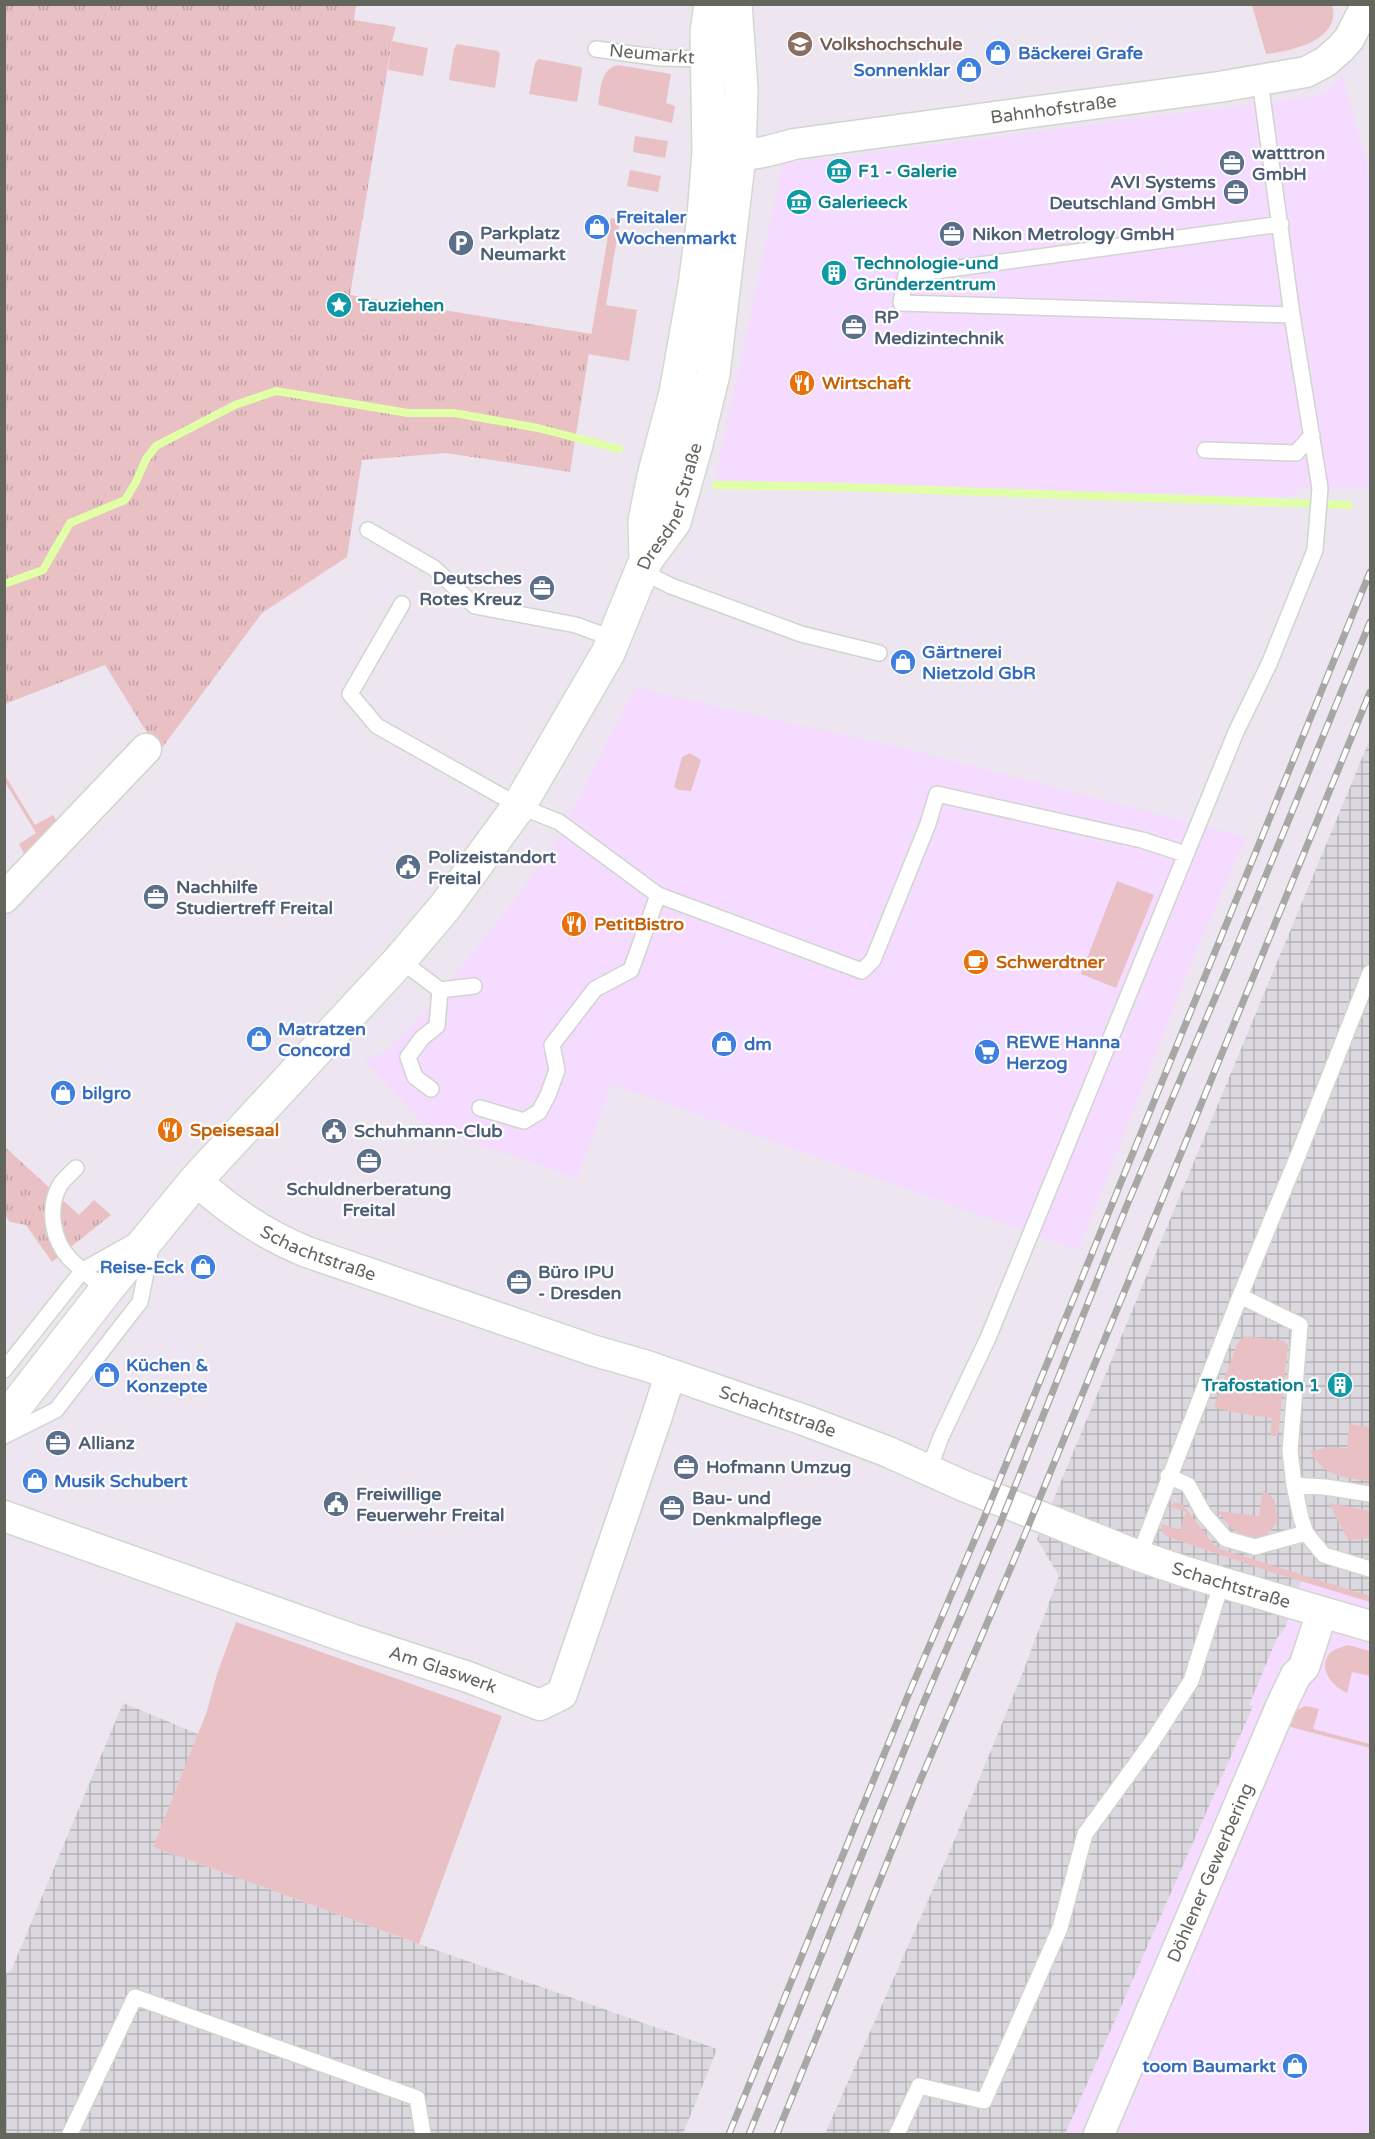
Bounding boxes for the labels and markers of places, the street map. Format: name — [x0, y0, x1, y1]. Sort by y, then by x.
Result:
school or university icon: Volkshochschule — [785, 29, 815, 59]
place label: Volkshochschule — [820, 33, 963, 55]
shop icon: Bäckerei Grafe — [983, 38, 1013, 68]
place label: Bäckerei Grafe — [1018, 42, 1143, 64]
shop icon: Sonnenklar — [954, 55, 984, 85]
place label: Sonnenklar — [854, 59, 951, 81]
place label: watttron GmbH — [1252, 142, 1325, 185]
office icon: watttron GmbH — [1217, 148, 1247, 178]
museum icon: F1 - Galerie — [824, 156, 854, 186]
place label: F1 - Galerie — [858, 160, 957, 182]
place label: AVI Systems Deutschland GmbH — [1049, 171, 1216, 214]
office icon: AVI Systems Deutschland GmbH — [1221, 177, 1251, 207]
museum icon: Galerieeck — [784, 187, 814, 217]
place label: Galerieeck — [818, 191, 908, 213]
place label: Freitaler Wochenmarkt — [616, 206, 736, 249]
shop icon: Freitaler Wochenmarkt — [582, 212, 612, 242]
office icon: Nikon Metrology GmbH — [937, 219, 967, 249]
place label: Parkplatz Neumarkt — [480, 222, 566, 265]
place label: Nikon Metrology GmbH — [972, 223, 1175, 245]
parking icon: Parkplatz Neumarkt — [446, 228, 476, 258]
place label: Technologie-und Gründerzentrum — [853, 252, 999, 295]
building icon: Technologie-und Gründerzentrum — [819, 258, 849, 288]
place icon: Tauziehen — [324, 290, 354, 320]
place label: Tauziehen — [357, 294, 444, 316]
place label: RP Medizintechnik — [874, 306, 1004, 349]
office icon: RP Medizintechnik — [839, 312, 869, 342]
restaurant icon: Wirtschaft — [787, 368, 817, 398]
place label: Wirtschaft — [822, 372, 911, 394]
place label: Deutsches Rotes Kreuz — [419, 567, 522, 610]
office icon: Deutsches Rotes Kreuz — [527, 573, 557, 603]
place label: Gärtnerei Nietzold GbR — [922, 641, 1036, 684]
shop icon: Gärtnerei Nietzold GbR — [888, 647, 918, 677]
place label: Polizeistandort Freital — [428, 846, 556, 889]
public building icon: Polizeistandort Freital — [393, 852, 423, 882]
place label: Nachhilfe Studiertreff Freital — [176, 876, 333, 919]
office icon: Nachhilfe Studiertreff Freital — [141, 882, 171, 912]
restaurant icon: PetitBistro — [559, 909, 589, 939]
place label: PetitBistro — [594, 913, 684, 935]
cafe icon: Schwerdtner — [961, 947, 991, 977]
place label: Schwerdtner — [996, 951, 1106, 973]
place label: Matratzen Concord — [278, 1018, 366, 1061]
shop icon: Matratzen Concord — [244, 1024, 274, 1054]
shop icon: dm — [709, 1029, 739, 1059]
place label: REWE Hanna Herzog — [1006, 1031, 1120, 1074]
place label: dm — [744, 1033, 772, 1055]
supermarket icon: REWE Hanna Herzog — [972, 1037, 1002, 1067]
shop icon: bilgro — [48, 1078, 78, 1108]
place label: bilgro — [82, 1082, 131, 1104]
restaurant icon: Speisesaal — [155, 1115, 185, 1145]
public building icon: Schuhmann-Club — [319, 1116, 349, 1146]
place label: Speisesaal — [190, 1119, 279, 1141]
place label: Schuhmann-Club — [354, 1120, 503, 1142]
office icon: Schuldnerberatung Freital — [354, 1146, 384, 1176]
place label: Schuldnerberatung Freital — [287, 1178, 451, 1221]
shop icon: Reise-Eck — [188, 1252, 218, 1282]
place label: Reise-Eck — [100, 1256, 184, 1278]
place label: Büro IPU - Dresden — [538, 1261, 621, 1304]
office icon: Büro IPU - Dresden — [504, 1267, 534, 1297]
place label: Küchen & Konzepte — [126, 1354, 209, 1397]
shop icon: Küchen & Konzepte — [92, 1360, 122, 1390]
building icon: Trafostation 1 — [1325, 1370, 1355, 1400]
place label: Trafostation 1 — [1200, 1374, 1320, 1396]
office icon: Allianz — [43, 1428, 73, 1458]
place label: Allianz — [78, 1432, 135, 1454]
office icon: Hofmann Umzug — [671, 1452, 701, 1482]
place label: Hofmann Umzug — [706, 1456, 851, 1478]
shop icon: Musik Schubert — [20, 1466, 50, 1496]
place label: Musik Schubert — [54, 1470, 188, 1492]
place label: Freiwillige Feuerwehr Freital — [356, 1483, 505, 1526]
place label: Bau- und Denkmalpflege — [692, 1487, 822, 1530]
public building icon: Freiwillige Feuerwehr Freital — [321, 1489, 351, 1519]
office icon: Bau- und Denkmalpflege — [657, 1493, 687, 1523]
shop icon: toom Baumarkt — [1280, 2051, 1310, 2081]
place label: toom Baumarkt — [1142, 2055, 1276, 2077]

